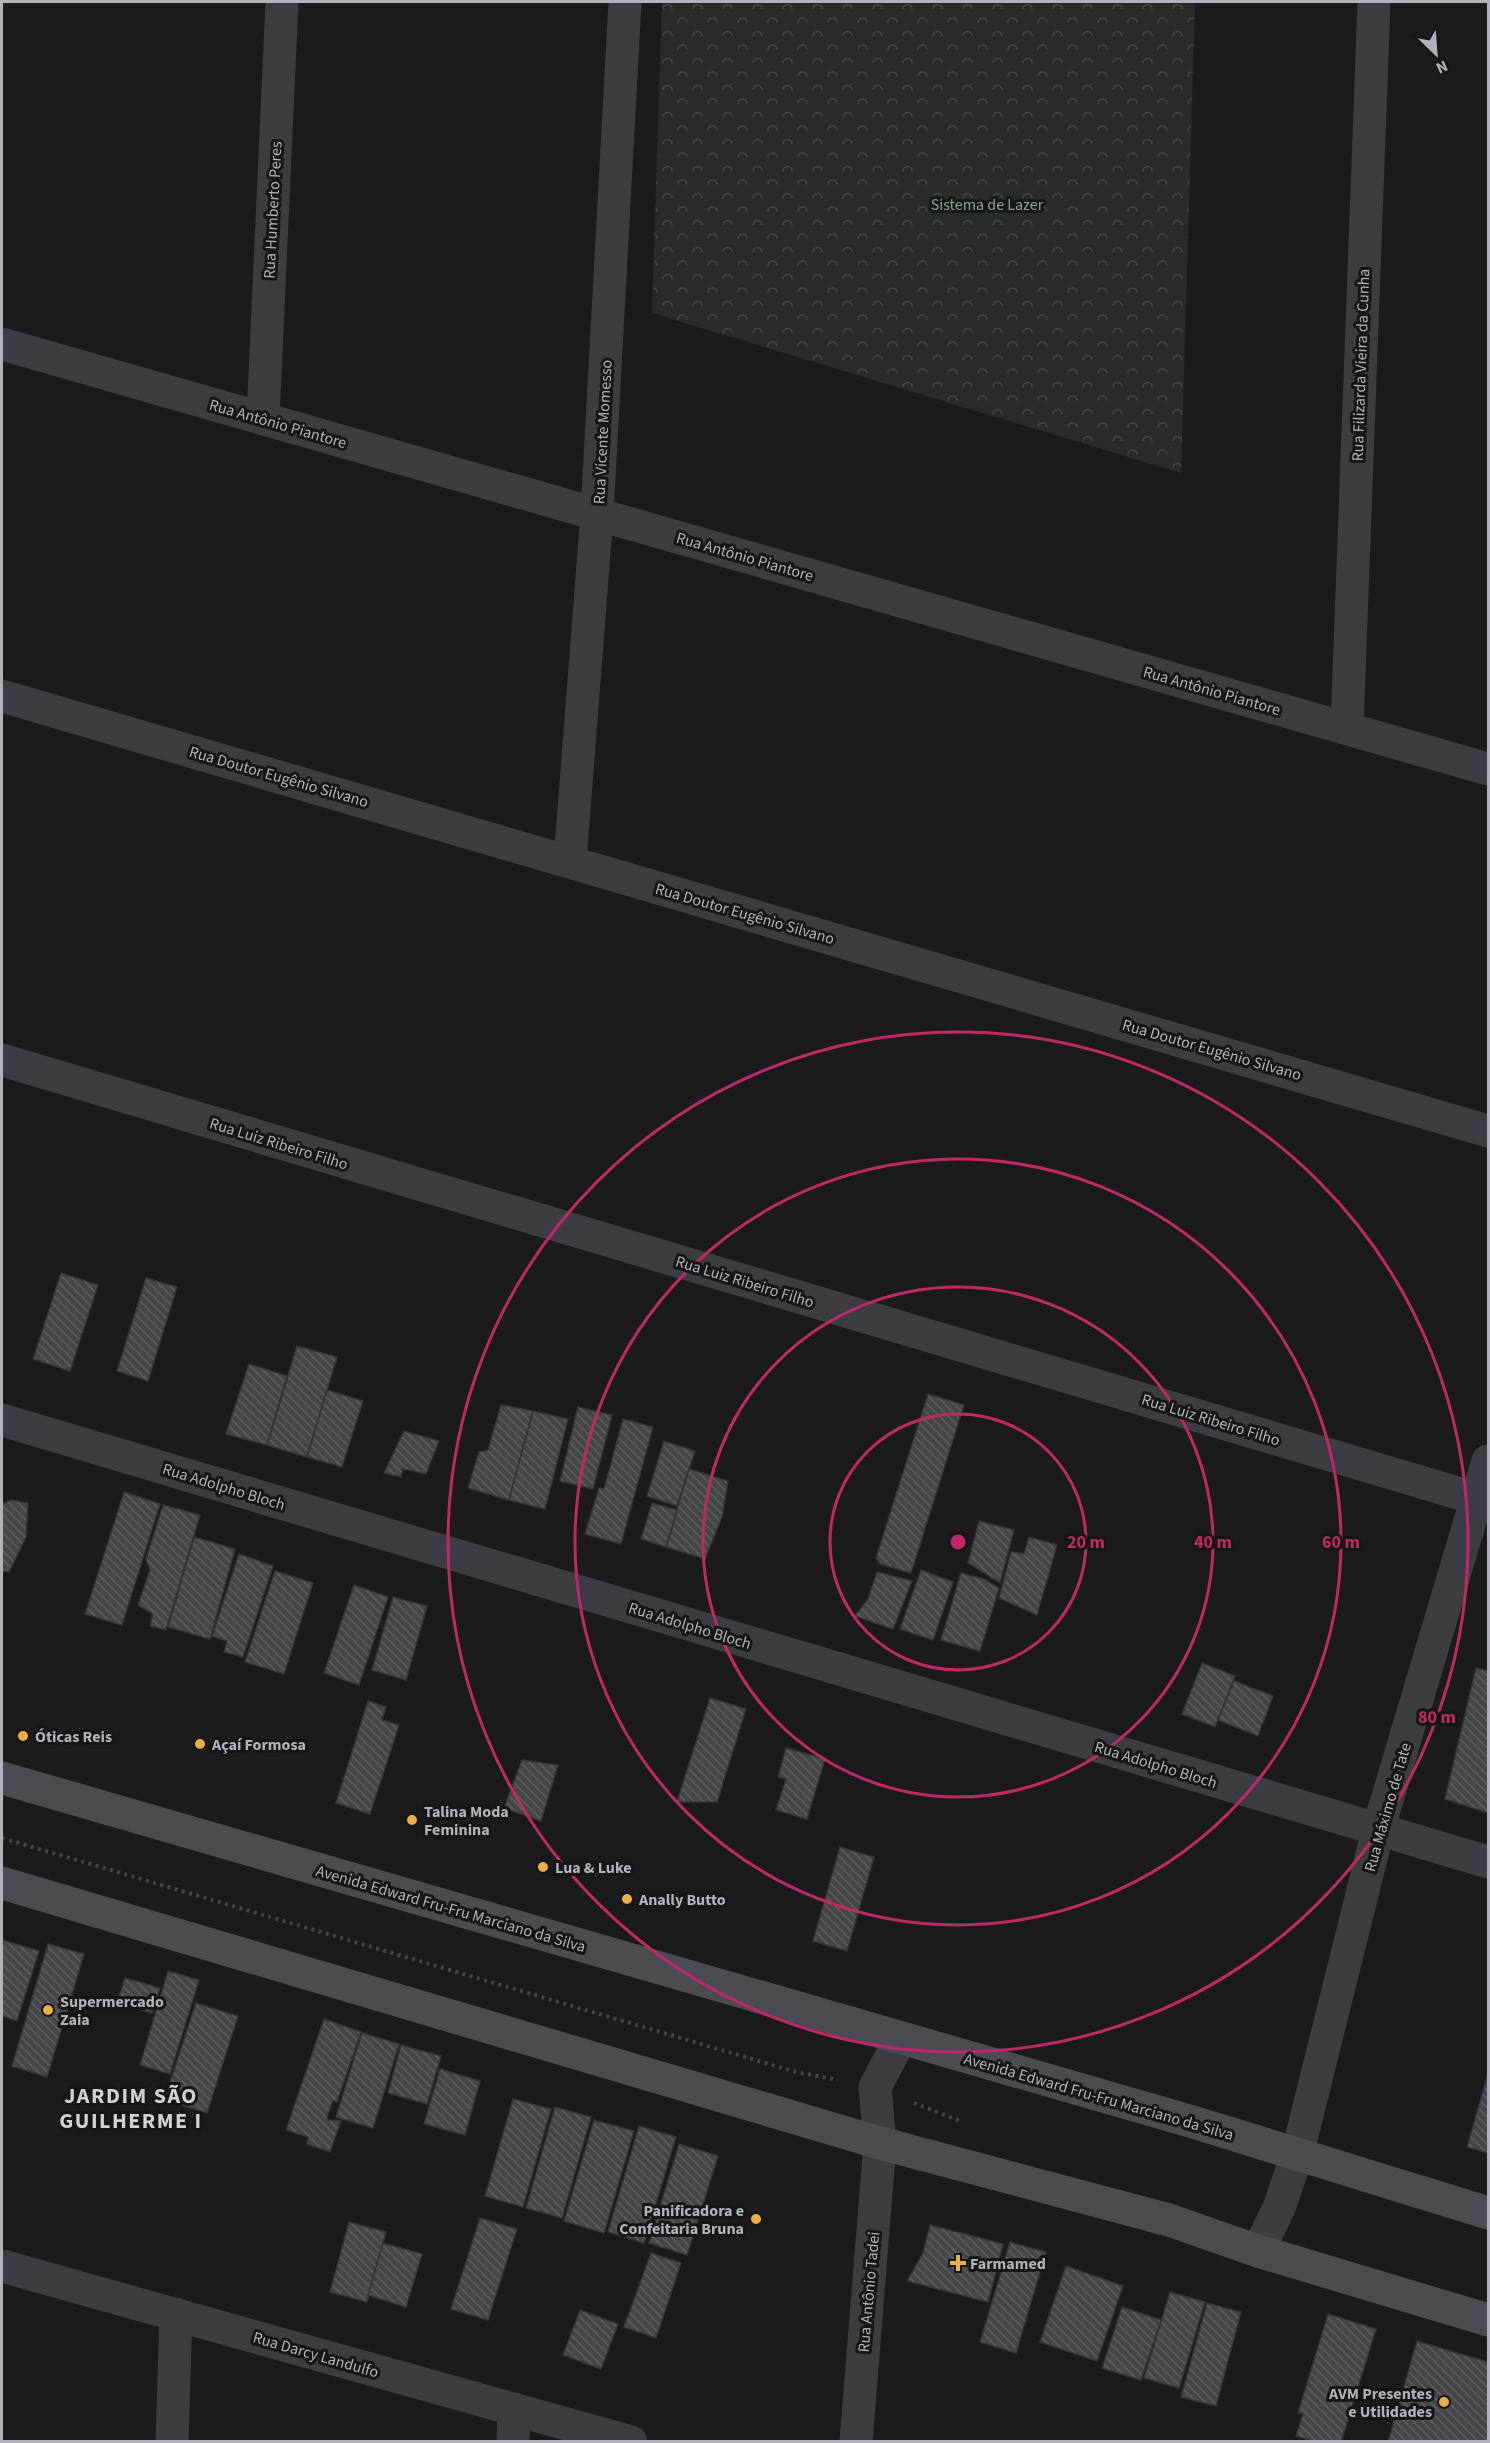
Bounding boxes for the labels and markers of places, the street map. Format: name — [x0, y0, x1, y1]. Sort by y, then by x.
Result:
centre of rings — [948, 1532, 968, 1552]
place label: Óticas Reis — [35, 1726, 112, 1748]
marker: Óticas Reis — [16, 1729, 30, 1743]
place label: Açaí Formosa — [211, 1734, 306, 1756]
marker: Açaí Formosa — [193, 1737, 207, 1751]
place label: Talina Moda Feminina — [424, 1801, 509, 1841]
marker: Talina Moda Feminina — [405, 1813, 419, 1827]
place label: Lua & Luke — [555, 1857, 632, 1879]
marker: Lua & Luke — [536, 1860, 550, 1874]
place label: Anally Butto — [638, 1889, 726, 1911]
marker: Anally Butto — [620, 1892, 634, 1906]
place label: Supermercado Zaia — [60, 1991, 164, 2031]
marker: Supermercado Zaia — [41, 2003, 55, 2017]
place label: Panificadora e Confeitaria Bruna — [619, 2200, 744, 2240]
marker: Panificadora e Confeitaria Bruna — [749, 2212, 763, 2226]
place label: Farmamed — [970, 2253, 1046, 2275]
marker: Farmamed — [951, 2256, 965, 2270]
place label: AVM Presentes e Utilidades — [1328, 2383, 1432, 2423]
marker: AVM Presentes e Utilidades — [1437, 2395, 1451, 2409]

